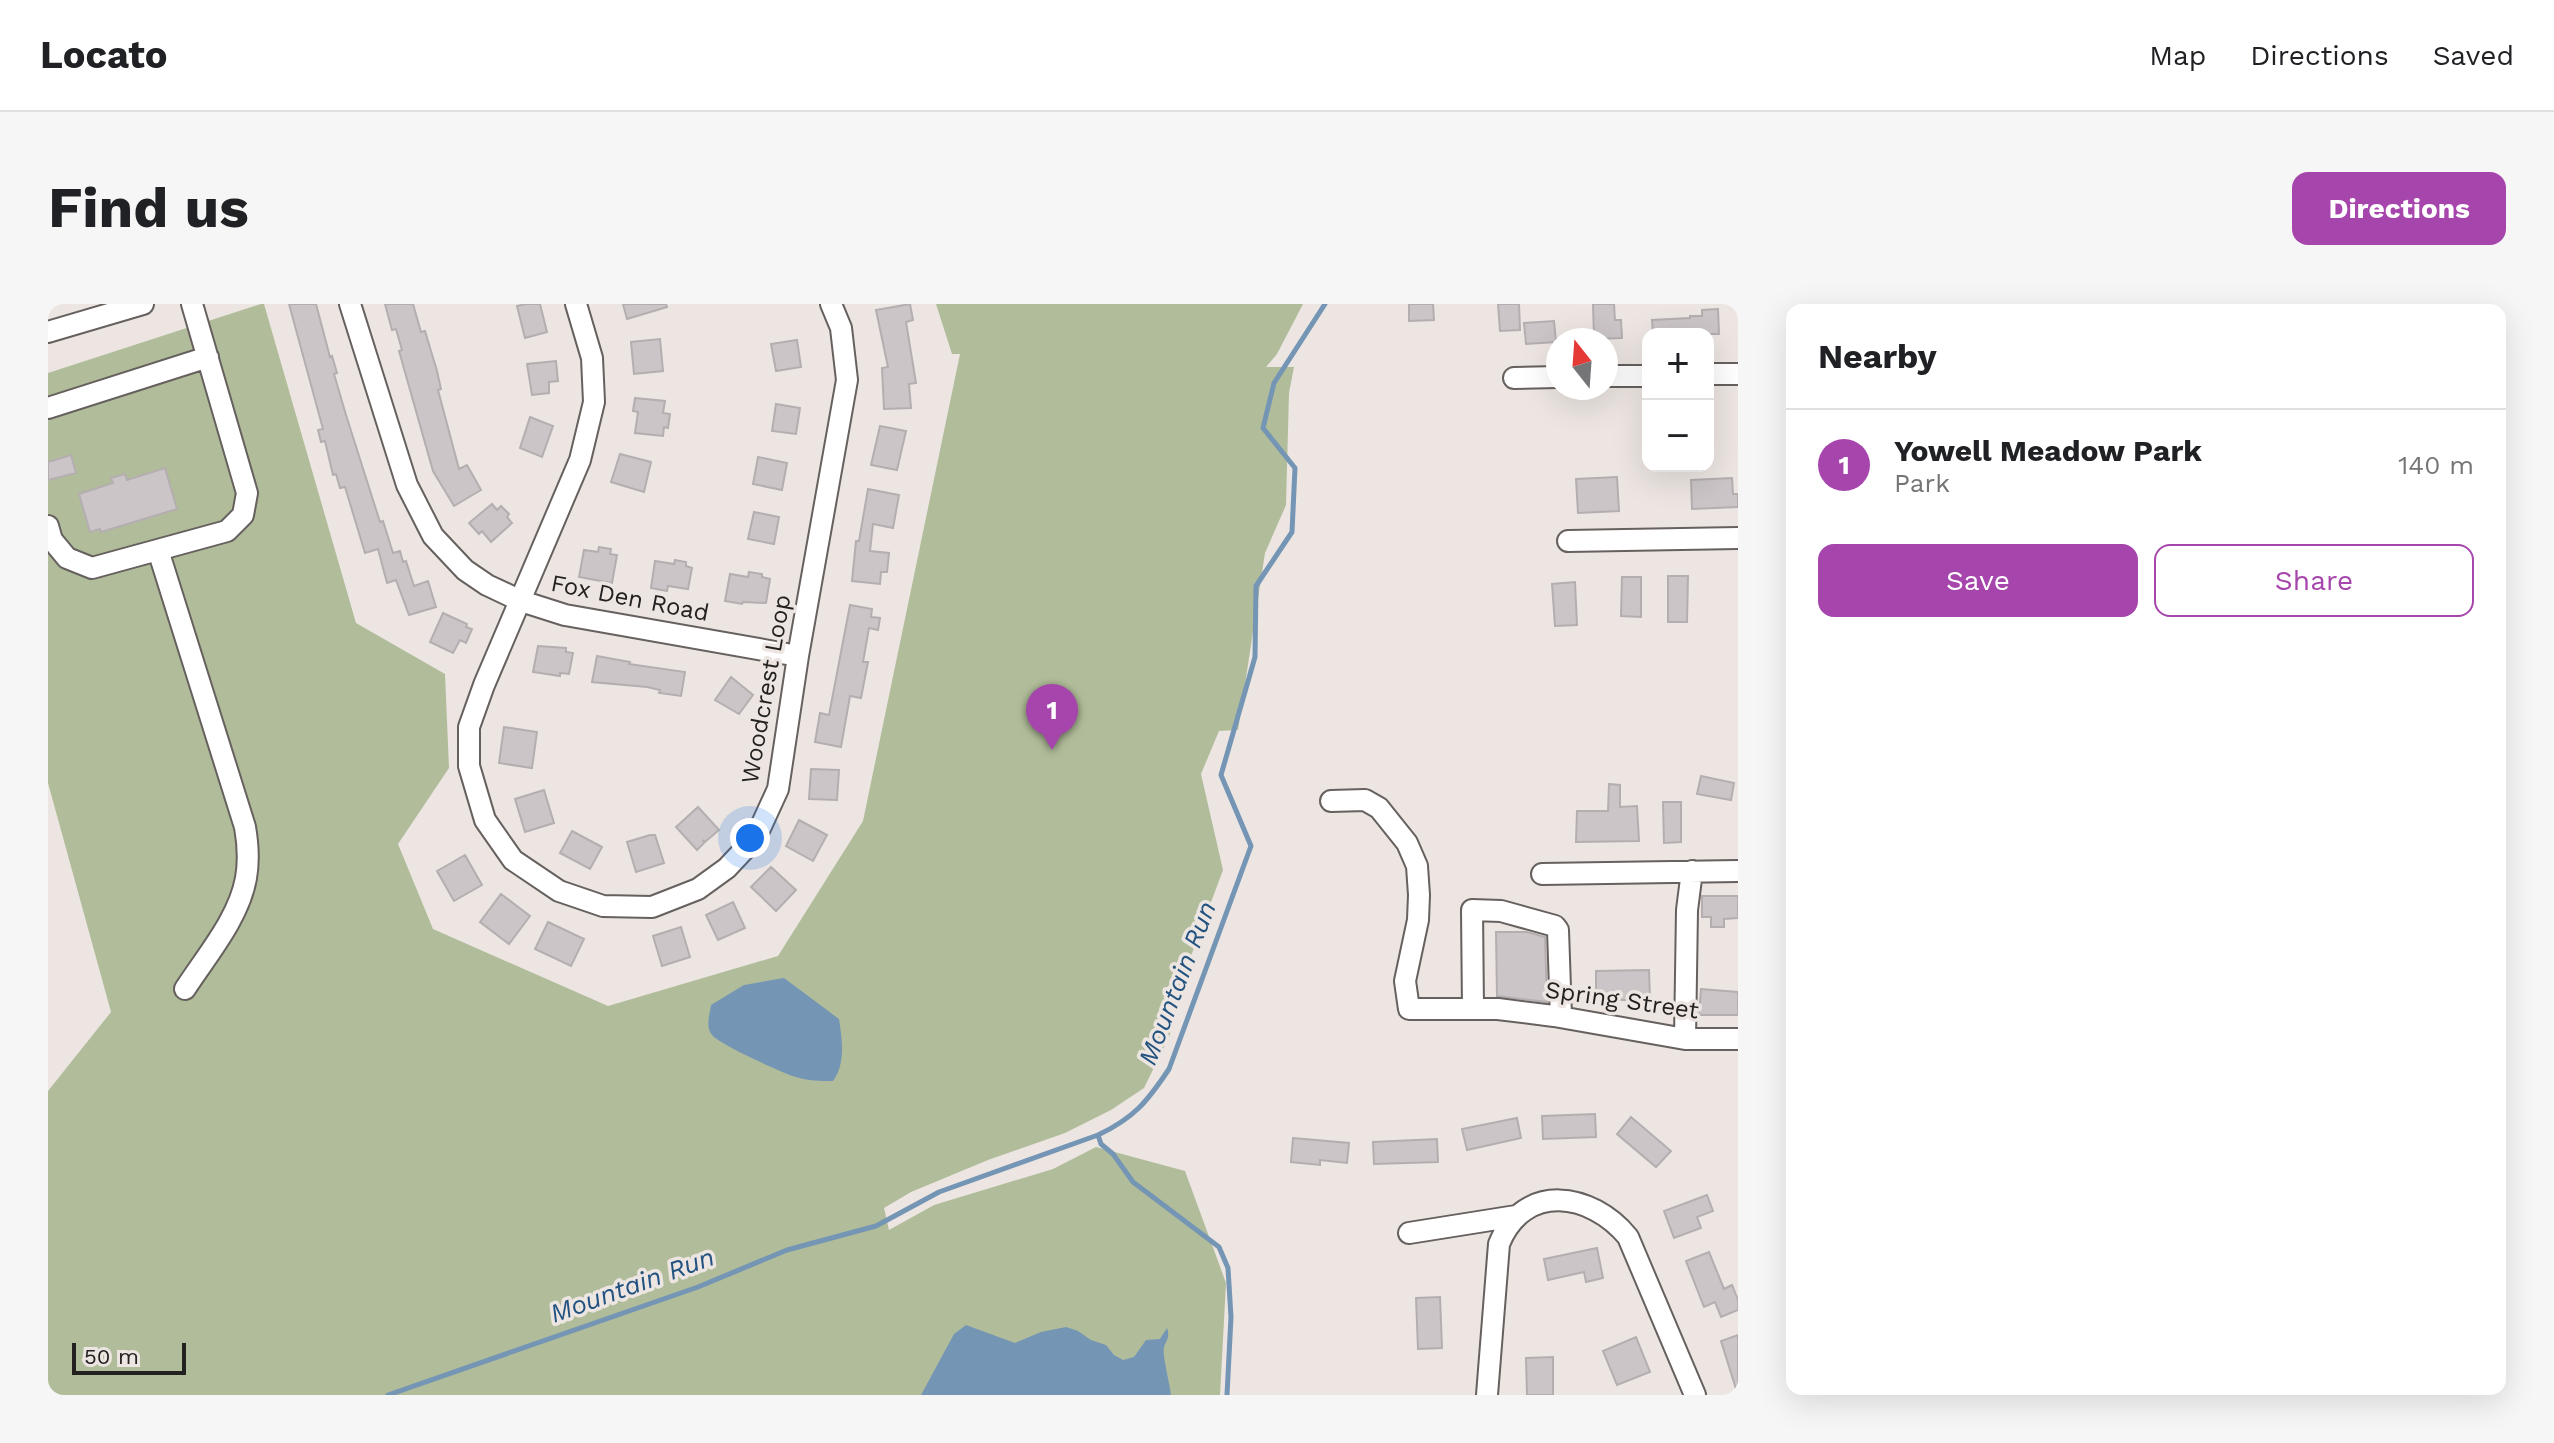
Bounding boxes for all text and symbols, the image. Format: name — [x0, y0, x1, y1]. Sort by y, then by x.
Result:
text: Locato — [40, 33, 168, 77]
text: Map — [2149, 39, 2206, 72]
text: Directions — [2250, 39, 2389, 72]
text: Saved — [2433, 39, 2514, 72]
button: Directions — [2292, 172, 2506, 245]
text: Find us — [48, 175, 249, 241]
north arrow — [1546, 328, 1618, 400]
map controls — [1642, 328, 1714, 472]
button: + — [1642, 328, 1714, 400]
text: Nearby — [1818, 336, 1937, 376]
button: − — [1642, 400, 1714, 472]
text: Yowell Meadow Park — [1894, 433, 2202, 468]
text: 1 — [1838, 450, 1850, 480]
text: 140 m — [2398, 450, 2474, 480]
text: Park — [1894, 468, 1950, 498]
button: Save — [1818, 544, 2138, 617]
button: Share — [2154, 544, 2474, 617]
street label: Fox Den Road — [549, 569, 711, 627]
street label: Woodcrest Loop — [736, 592, 796, 786]
pin: 1 — [1026, 684, 1078, 750]
your location — [730, 818, 770, 858]
water label: Mountain Run — [1132, 897, 1222, 1069]
street label: Spring Street — [1544, 975, 1700, 1025]
water label: Mountain Run — [546, 1241, 718, 1329]
scale bar — [72, 1339, 186, 1375]
text: 50 m — [84, 1344, 139, 1369]

